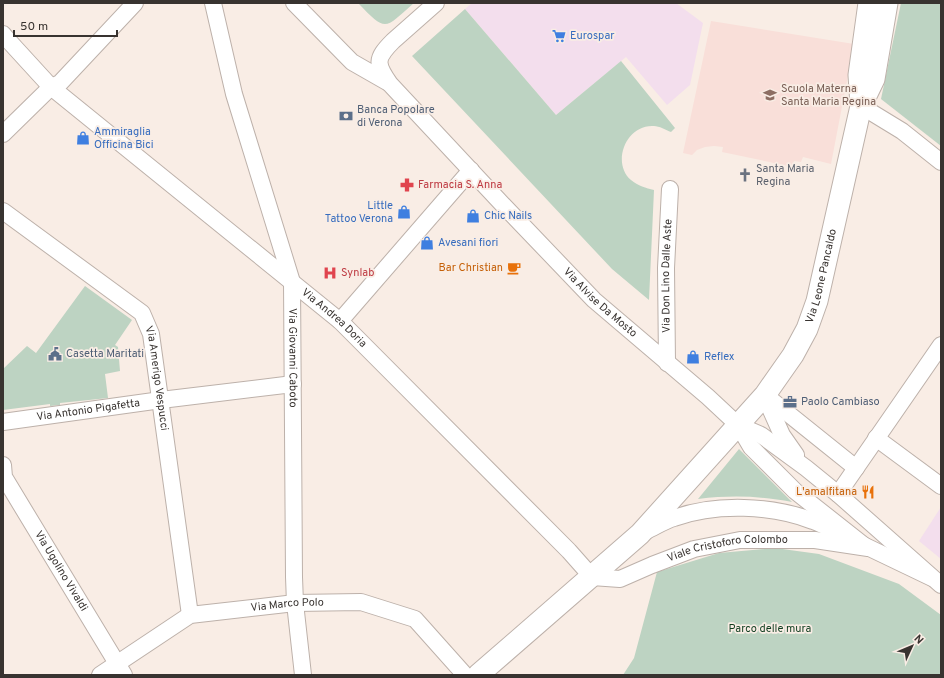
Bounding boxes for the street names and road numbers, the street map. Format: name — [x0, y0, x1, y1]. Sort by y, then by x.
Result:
street label: Via Don Lino Dalle Aste — [659, 219, 675, 333]
street label: Via Leone Pancaldo — [803, 228, 840, 325]
street label: Via Alvise Da Mosto — [560, 265, 640, 341]
street label: Via Andrea Doria — [299, 286, 370, 351]
street label: Via Giovanni Caboto — [285, 308, 300, 408]
street label: Via Amerigo Vespucci — [141, 324, 171, 432]
street label: Via Antonio Pigafetta — [36, 396, 141, 424]
street label: Via Ugolino Vivaldi — [31, 528, 91, 614]
street label: Viale Cristoforo Colombo — [665, 533, 788, 566]
street label: Via Marco Polo — [250, 596, 324, 615]

